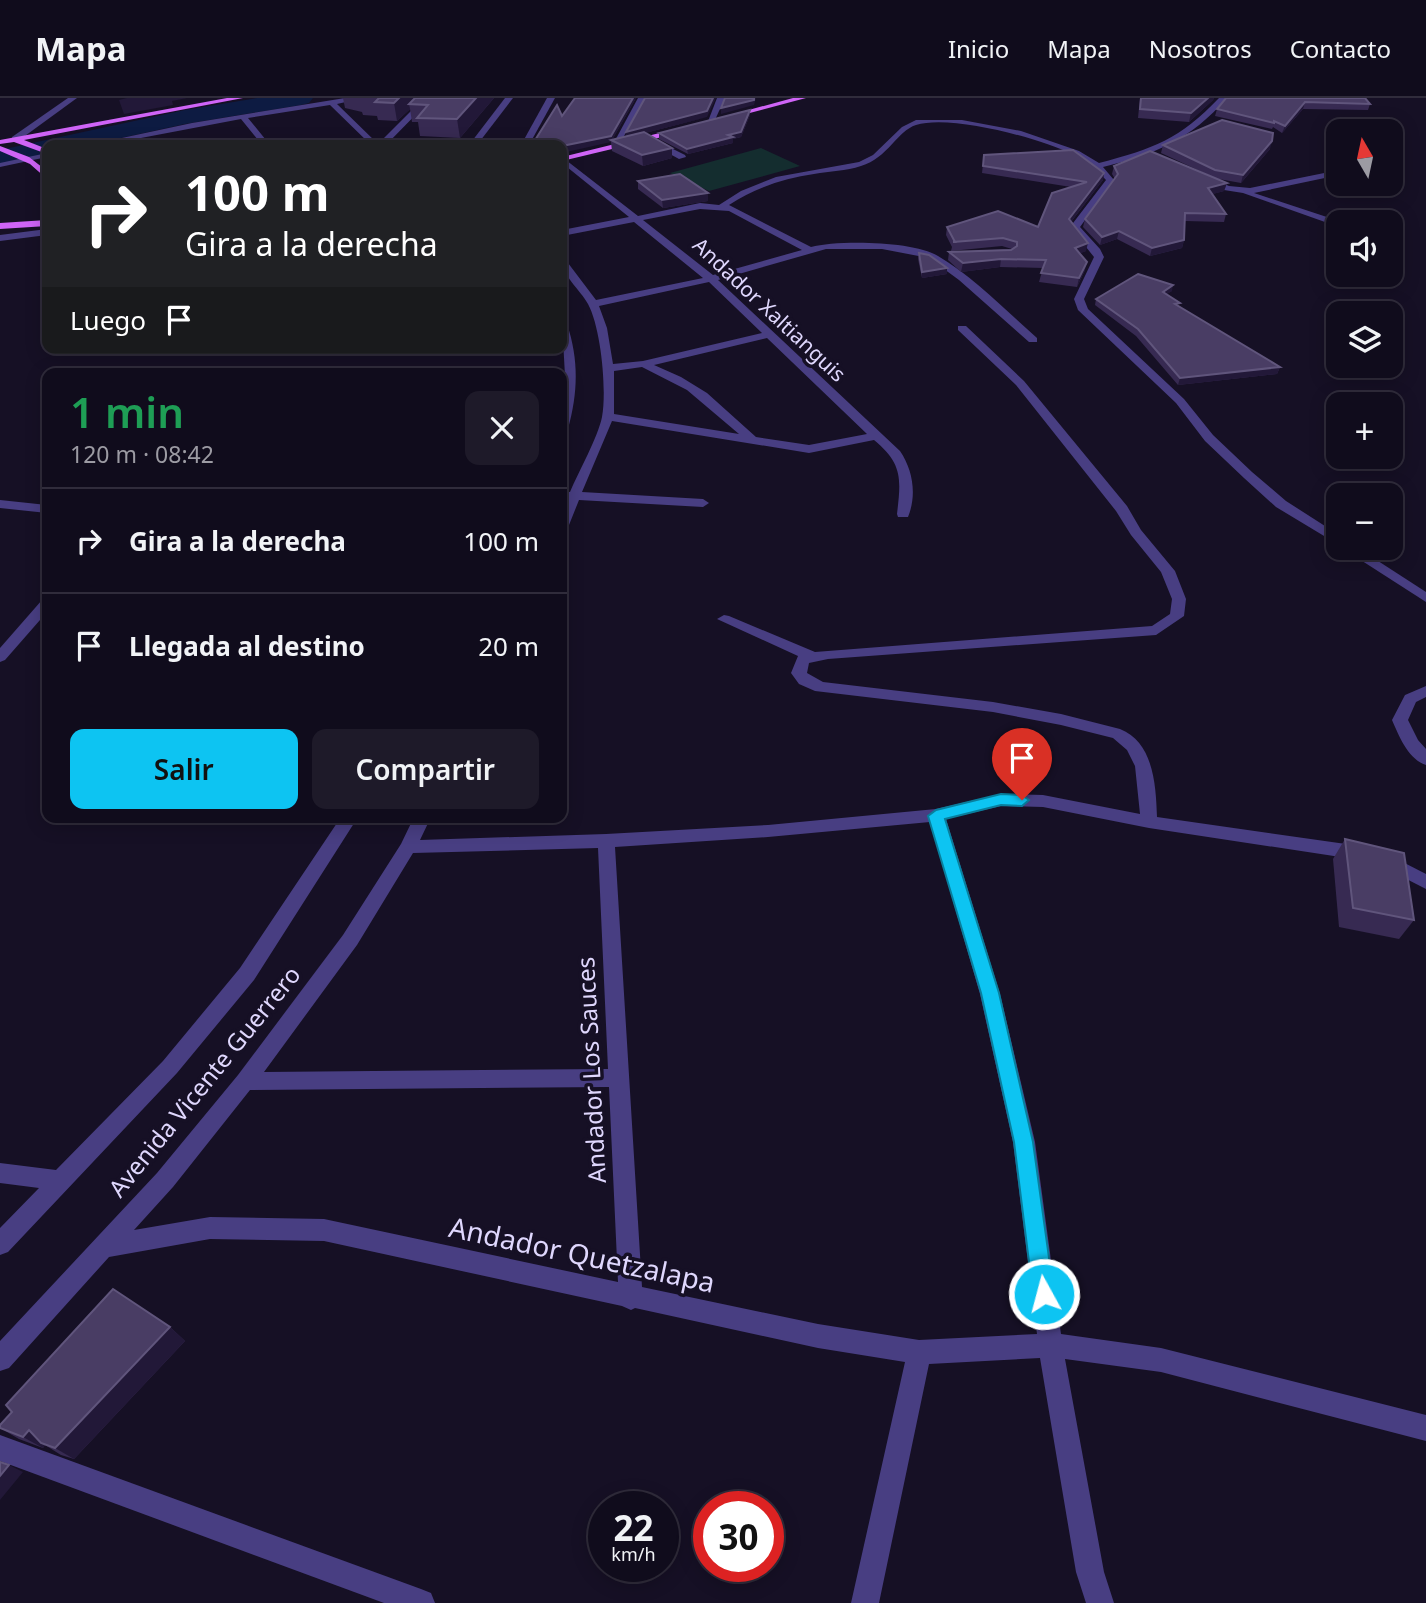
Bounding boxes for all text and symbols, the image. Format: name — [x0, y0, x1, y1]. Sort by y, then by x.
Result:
text: Mapa — [35, 26, 127, 71]
text: Inicio — [948, 32, 1009, 65]
text: Mapa — [1047, 32, 1111, 65]
text: Nosotros — [1149, 32, 1252, 65]
text: Contacto — [1290, 32, 1391, 65]
north arrow — [1326, 119, 1404, 196]
map controls — [1326, 119, 1403, 560]
text: 100 m — [185, 159, 330, 225]
icon: right — [70, 168, 161, 259]
button: sound — [1326, 210, 1403, 287]
text: Gira a la derecha — [185, 222, 438, 265]
street label: Andador Xaltianguis — [687, 231, 852, 388]
icon: arrive — [160, 301, 198, 339]
button: layers — [1326, 301, 1403, 378]
text: Luego — [70, 302, 146, 338]
text: 1 min — [70, 383, 184, 440]
button: close — [465, 391, 539, 465]
button: + — [1326, 392, 1403, 469]
text: 120 m · 08:42 — [70, 438, 214, 470]
button: − — [1326, 483, 1403, 560]
icon: right — [70, 522, 108, 560]
text: Gira a la derecha — [129, 523, 346, 559]
text: 100 m — [463, 523, 539, 559]
icon: arrive — [70, 627, 108, 665]
text: Llegada al destino — [129, 628, 365, 664]
text: 20 m — [478, 628, 539, 664]
pin — [992, 728, 1052, 800]
button: Salir — [70, 729, 298, 809]
button: Compartir — [312, 729, 539, 809]
icon: arrive — [1003, 739, 1041, 777]
street label: Andador Los Sauces — [568, 956, 613, 1184]
street label: Avenida Vicente Guerrero — [100, 959, 307, 1203]
street label: Andador Quetzalapa — [446, 1207, 719, 1301]
position arrow — [1007, 1257, 1081, 1331]
speed limit sign: 30 — [693, 1491, 784, 1582]
text: 22 — [613, 1504, 654, 1551]
text: km/h — [611, 1542, 656, 1566]

